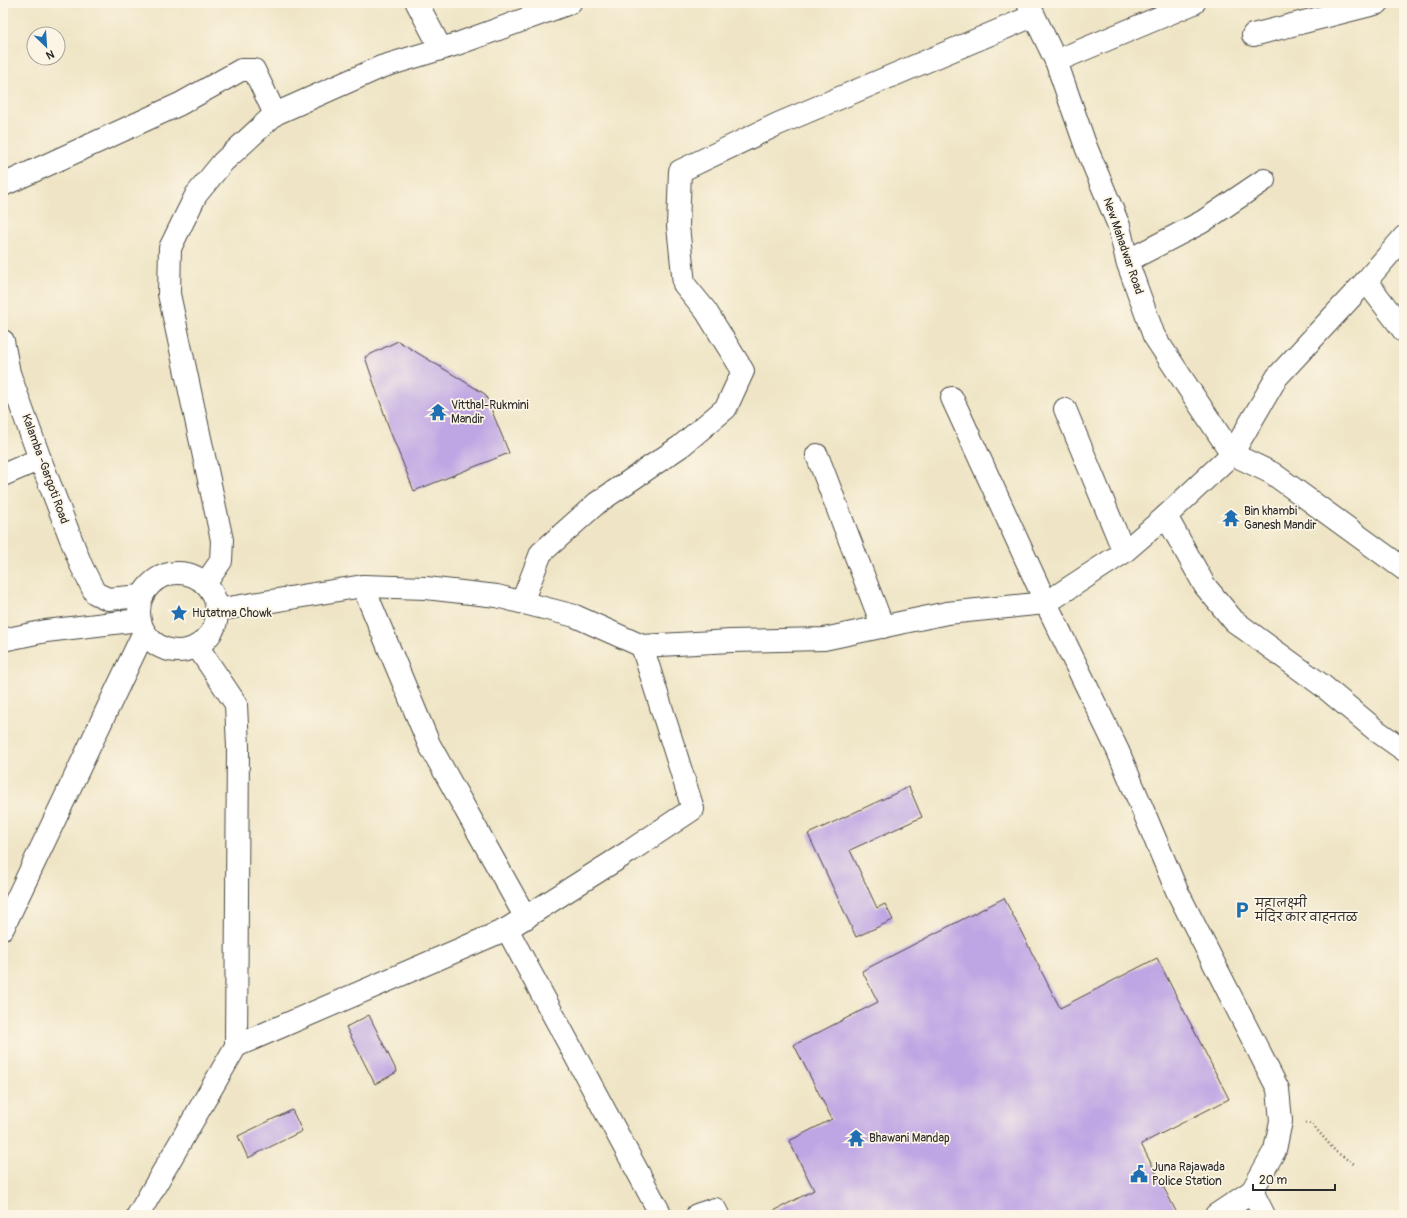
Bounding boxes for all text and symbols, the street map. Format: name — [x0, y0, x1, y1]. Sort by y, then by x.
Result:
north arrow — [26, 26, 66, 66]
text: N — [43, 47, 56, 62]
street label: New Mahadwar Road — [1099, 196, 1147, 297]
place label: Vitthal-Rukmini Mandir — [451, 398, 529, 427]
temple icon: Vitthal-Rukmini Mandir — [428, 402, 448, 422]
street label: Kalamba -Gargoti Road — [18, 412, 72, 526]
place label: Bin khambi Ganesh Mandir — [1244, 504, 1317, 533]
temple icon: Bin khambi Ganesh Mandir — [1221, 508, 1241, 528]
place icon: Hutatma Chowk — [169, 603, 189, 623]
place label: Hutatma Chowk — [192, 606, 272, 621]
place label: महालक्ष्मी मंदिर कार वाहनतळ — [1254, 894, 1359, 925]
parking icon: महालक्ष्मी मंदिर कार वाहनतळ — [1232, 900, 1252, 920]
temple icon: Bhawani Mandap — [846, 1128, 866, 1148]
place label: Bhawani Mandap — [869, 1131, 950, 1146]
place label: Juna Rajawada Police Station — [1152, 1160, 1225, 1189]
public building icon: Juna Rajawada Police Station — [1129, 1164, 1149, 1184]
scale bar — [1253, 1166, 1335, 1192]
text: 20 m — [1259, 1173, 1288, 1188]

